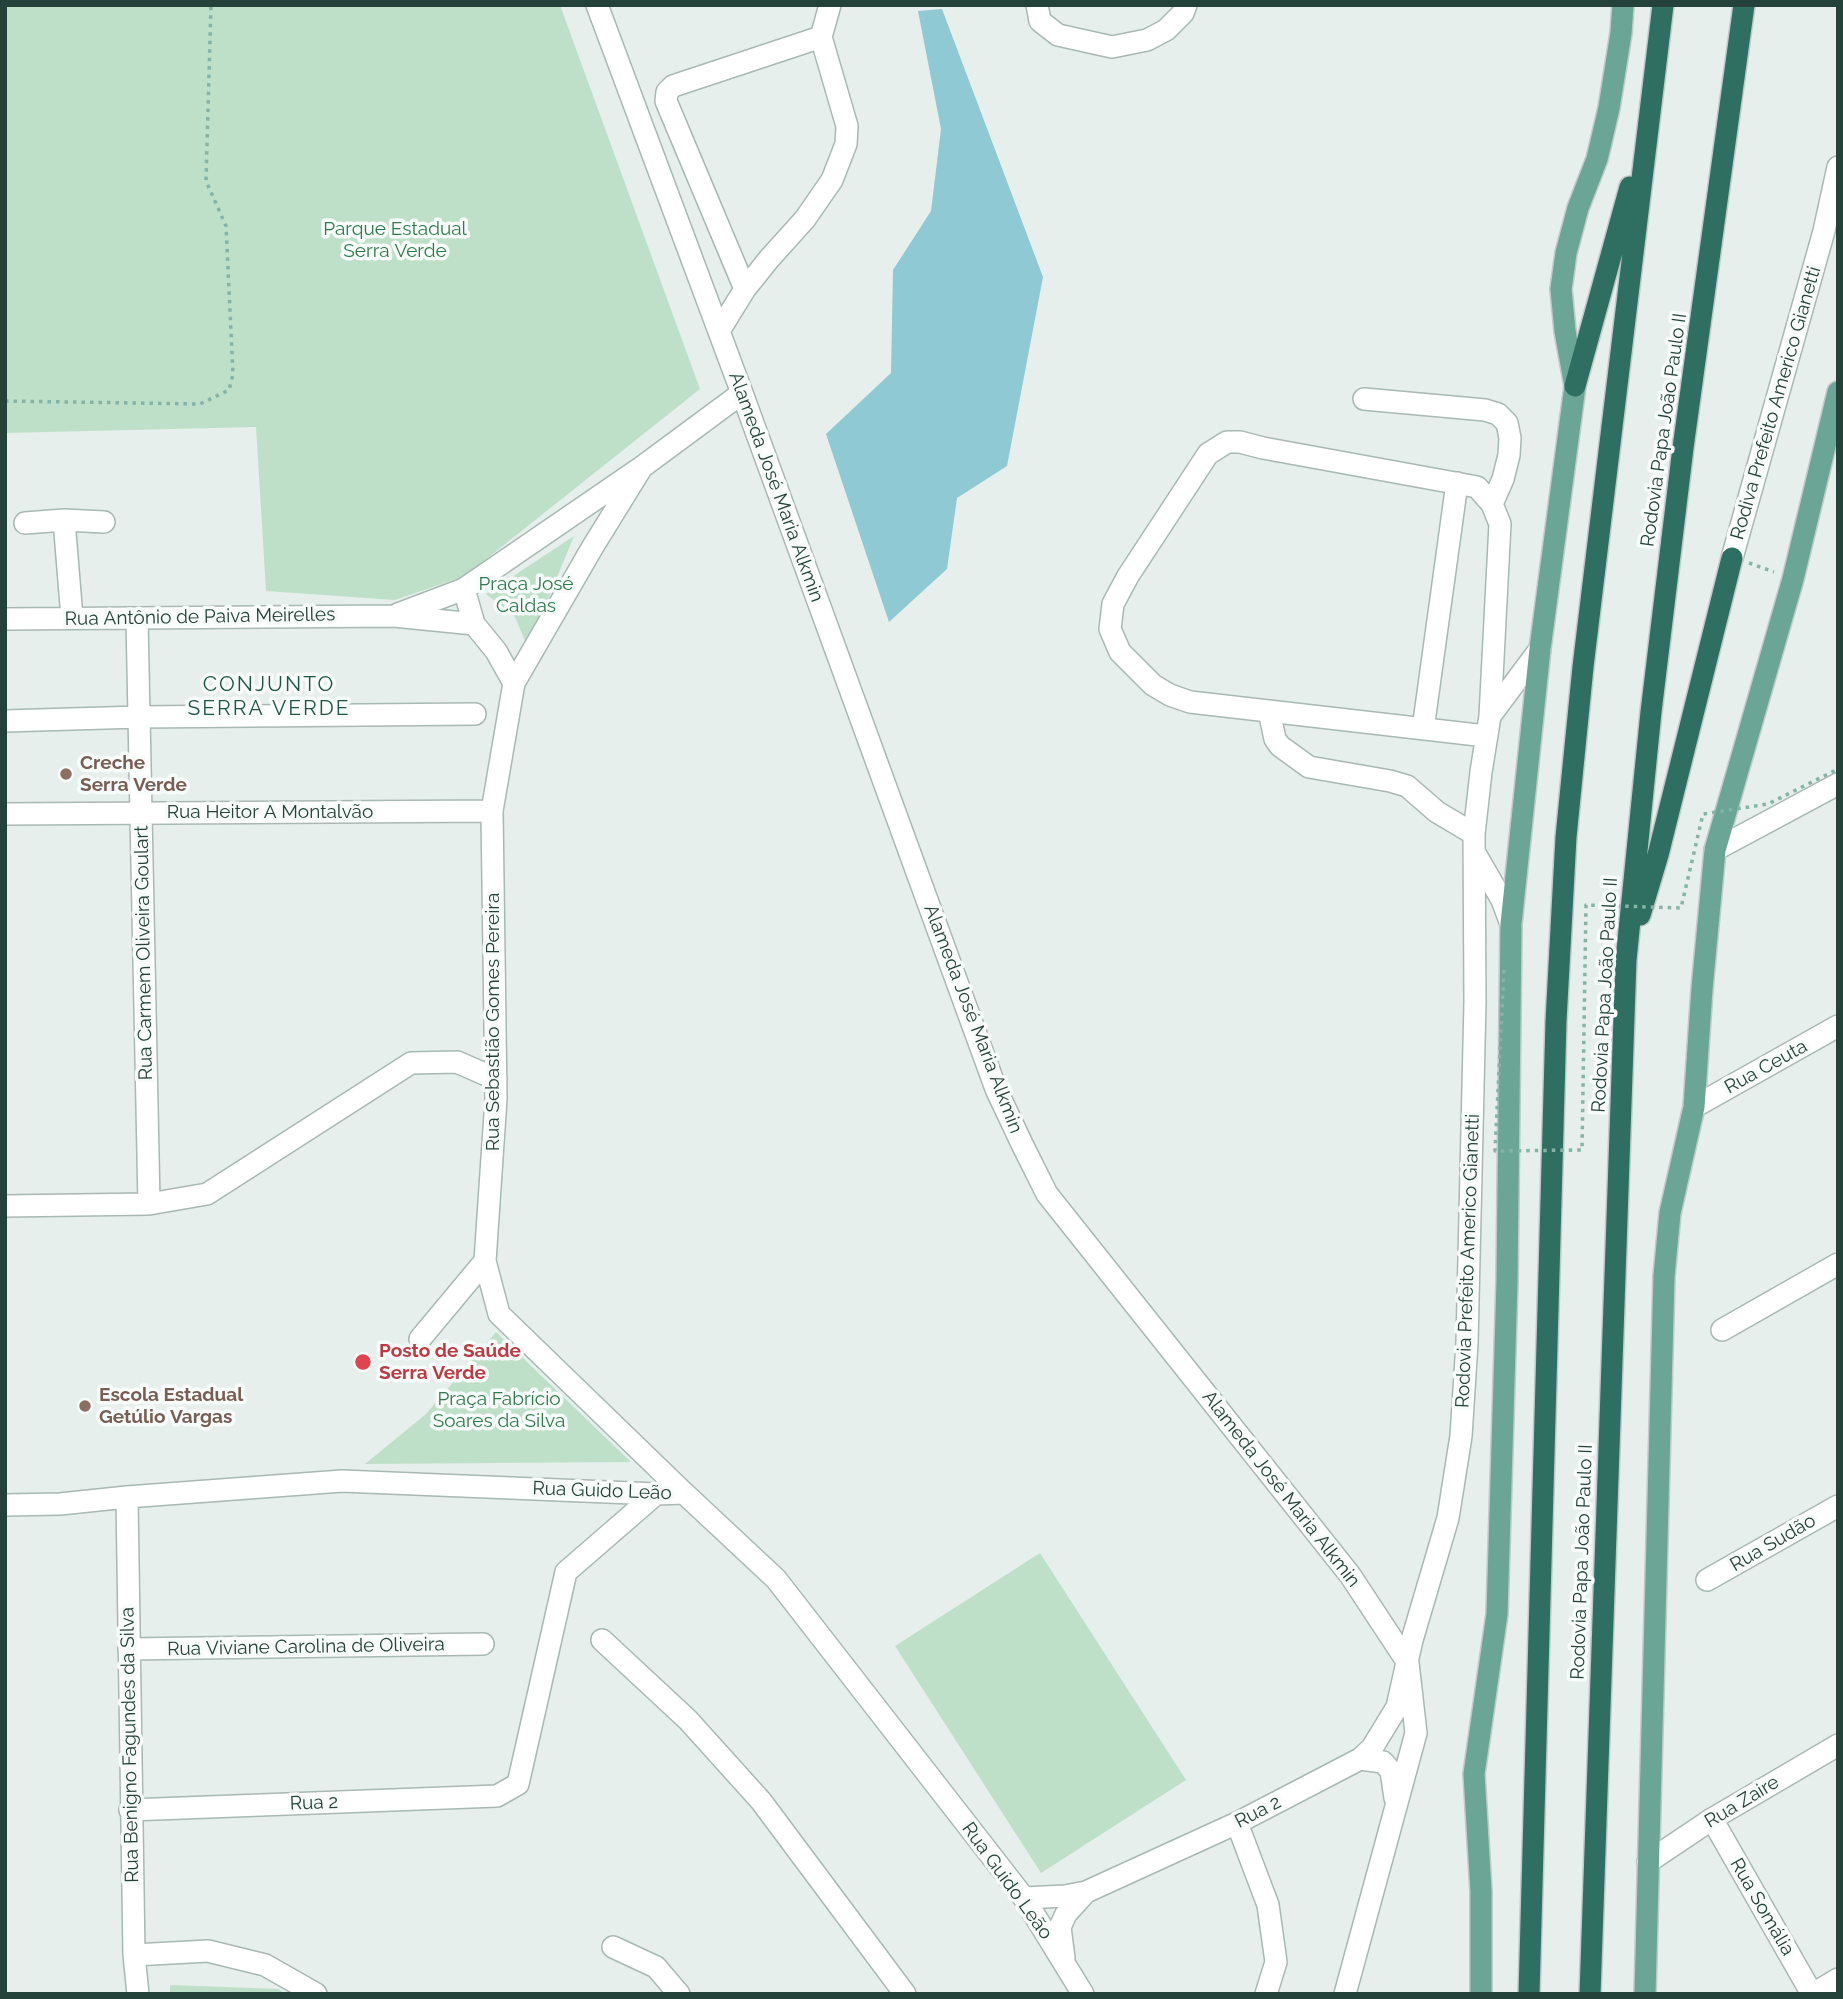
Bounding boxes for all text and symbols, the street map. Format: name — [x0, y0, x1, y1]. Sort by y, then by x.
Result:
park label: Parque Estadual Serra Verde — [323, 218, 467, 262]
street label: Rodiva Prefeito Americo Gianetti — [1726, 264, 1826, 542]
street label: Rodovia Papa João Paulo II — [1636, 312, 1692, 548]
street label: Alameda José Maria Alkmin — [724, 369, 828, 605]
park label: Praça José Caldas — [478, 573, 574, 617]
street label: Rua Antônio de Paiva Meirelles — [65, 603, 335, 631]
district label: CONJUNTO SERRA VERDE — [189, 672, 349, 722]
place label: Creche Serra Verde — [80, 752, 187, 796]
marker: Creche Serra Verde — [58, 766, 74, 782]
street label: Rua Heitor A Montalvão — [167, 801, 373, 823]
street label: Rua Carmem Oliveira Goulart — [130, 825, 158, 1081]
street label: Rodovia Papa João Paulo II — [1587, 877, 1623, 1113]
street label: Rua Sebastião Gomes Pereira — [482, 893, 504, 1151]
street label: Alameda José Maria Alkmin — [919, 901, 1027, 1137]
street label: Rua Ceuta — [1721, 1035, 1811, 1099]
street label: Rodovia Prefeito Americo Gianetti — [1451, 1114, 1485, 1408]
place label: Posto de Saúde Serra Verde — [379, 1340, 521, 1384]
marker: Posto de Saúde Serra Verde — [353, 1352, 373, 1372]
place label: Escola Estadual Getúlio Vargas — [99, 1384, 243, 1428]
street label: Alameda José Maria Alkmin — [1197, 1386, 1365, 1592]
park label: Praça Fabrício Soares da Silva — [433, 1388, 565, 1432]
marker: Escola Estadual Getúlio Vargas — [77, 1398, 93, 1414]
street label: Rodovia Papa João Paulo II — [1566, 1444, 1598, 1680]
street label: Rua Guido Leão — [532, 1477, 672, 1505]
street label: Rua Sudão — [1726, 1509, 1820, 1577]
street label: Rua Benigno Fagundes da Silva — [116, 1607, 144, 1883]
street label: Rua Viviane Carolina de Oliveira — [167, 1633, 445, 1661]
street label: Rua Zaire — [1701, 1771, 1783, 1833]
street label: Rua 2 — [289, 1791, 339, 1815]
street label: Rua 2 — [1231, 1791, 1285, 1833]
street label: Rua Guido Leão — [957, 1818, 1057, 1944]
street label: Rua Somália — [1725, 1854, 1799, 1960]

